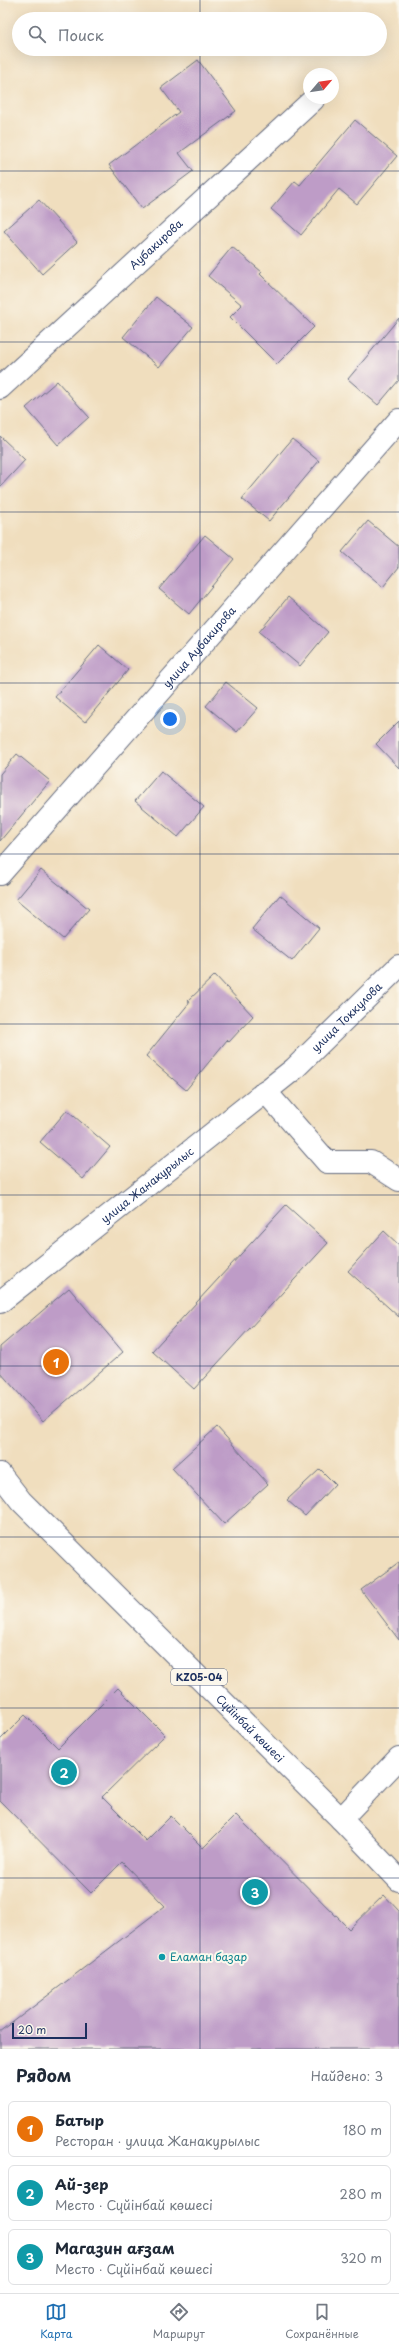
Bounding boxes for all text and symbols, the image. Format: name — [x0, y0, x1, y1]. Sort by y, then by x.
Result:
search box — [12, 12, 387, 56]
icon: search — [26, 23, 48, 45]
text: Поиск — [58, 23, 104, 46]
north arrow — [303, 68, 339, 104]
street label: Аубакирова — [125, 215, 186, 273]
street label: улица Аубакирова — [158, 602, 240, 691]
your location — [160, 709, 180, 729]
street label: улица Токкулова — [307, 978, 386, 1056]
street label: улица Жанакурылыс — [97, 1143, 197, 1227]
pin: 1 — [43, 1347, 69, 1377]
road number: KZ05-04 — [171, 1669, 227, 1685]
street label: Сүйінбай көшесі — [212, 1690, 288, 1766]
pin: 2 — [51, 1757, 77, 1787]
pin: 3 — [242, 1877, 268, 1907]
place label: Еламан базар — [170, 1948, 247, 1965]
marker: Еламан базар — [157, 1952, 167, 1962]
scale bar — [12, 2021, 87, 2040]
text: 20 m — [18, 2021, 46, 2038]
text: Рядом — [16, 2062, 71, 2088]
text: Найдено: 3 — [311, 2066, 383, 2085]
text: Батыр — [55, 2108, 104, 2131]
text: 1 — [27, 2120, 33, 2139]
text: 180 m — [343, 2120, 382, 2139]
text: Ресторан · улица Жанакурылыс — [55, 2131, 260, 2150]
text: Ай-зер — [55, 2172, 108, 2195]
text: 2 — [25, 2184, 35, 2203]
text: 280 m — [340, 2184, 382, 2203]
text: Место · Сүйінбай көшесі — [55, 2195, 213, 2214]
text: Магазин ағзам — [55, 2236, 175, 2259]
text: 3 — [26, 2248, 34, 2267]
text: 320 m — [340, 2248, 382, 2267]
text: Место · Сүйінбай көшесі — [55, 2259, 213, 2278]
tab: Карта — [40, 2301, 72, 2342]
tab: Маршрут — [153, 2301, 205, 2342]
tab: Сохранённые — [285, 2301, 359, 2342]

